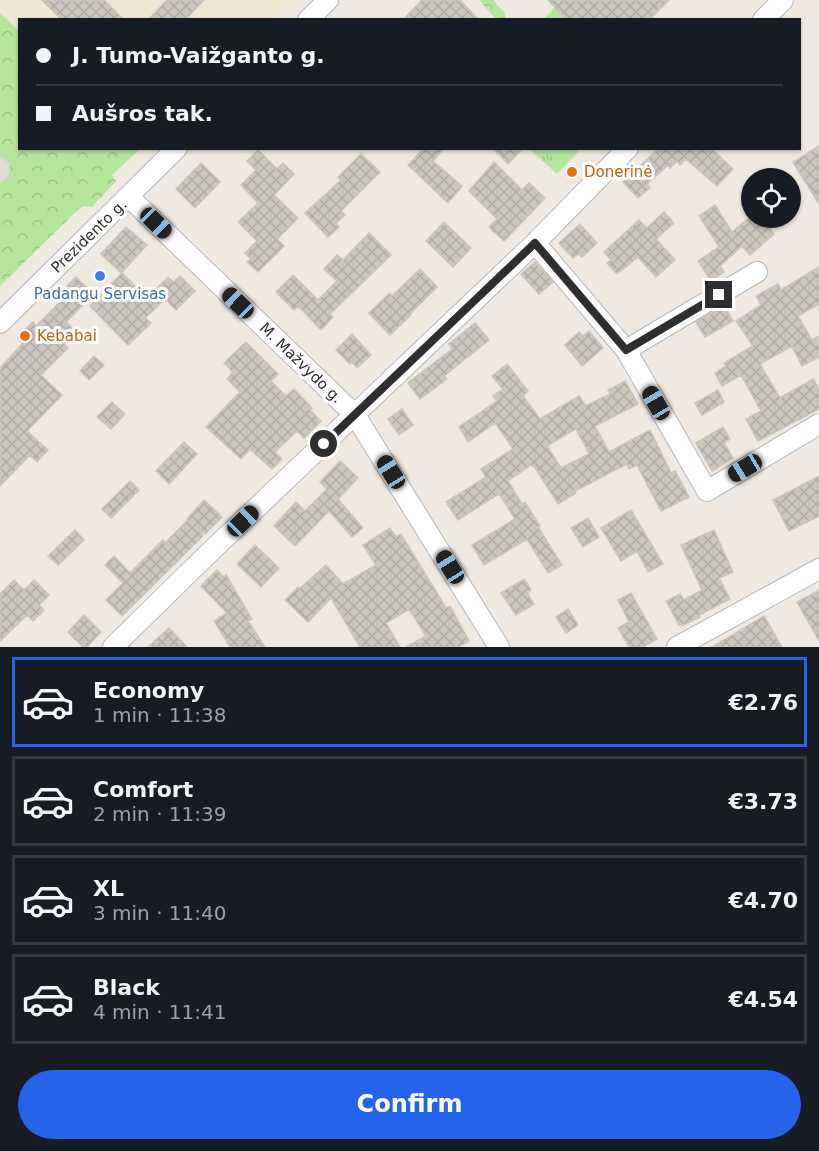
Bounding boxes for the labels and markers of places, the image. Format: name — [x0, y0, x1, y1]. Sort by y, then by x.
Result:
place label: Donerinė — [584, 163, 653, 181]
marker: Donerinė — [565, 165, 579, 179]
marker: Padangu Servisas — [93, 269, 107, 283]
place label: Padangu Servisas — [34, 285, 166, 303]
place label: Kebabai — [37, 327, 97, 345]
marker: Kebabai — [18, 329, 32, 343]

